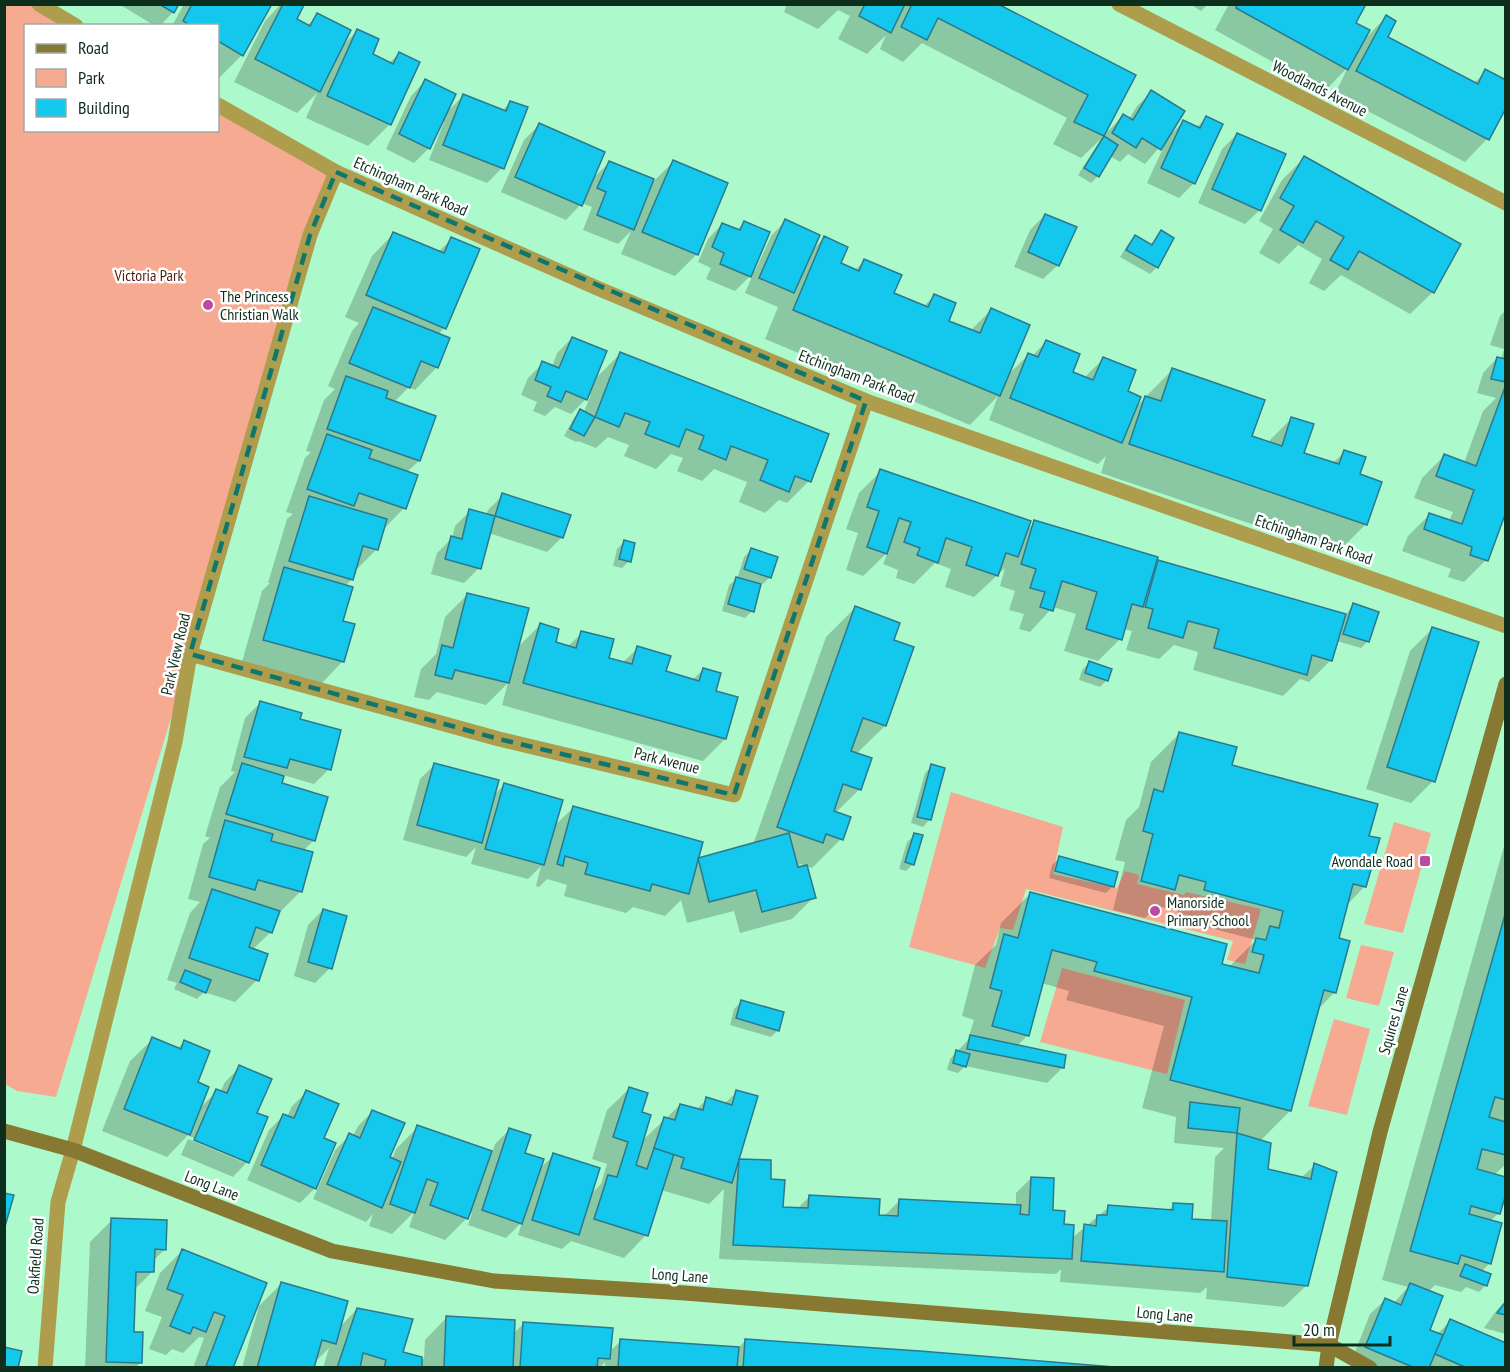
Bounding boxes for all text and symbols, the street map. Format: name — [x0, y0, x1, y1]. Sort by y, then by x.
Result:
legend — [24, 24, 219, 132]
text: Road — [78, 36, 109, 59]
street label: Woodlands Avenue — [1269, 56, 1371, 120]
text: Park — [78, 66, 105, 89]
text: Building — [78, 96, 130, 119]
street label: Etchingham Park Road — [351, 152, 471, 220]
park label: Victoria Park — [113, 265, 184, 285]
place label: The Princess Christian Walk — [220, 286, 299, 324]
marker: The Princess Christian Walk — [201, 298, 215, 312]
street label: Etchingham Park Road — [796, 345, 918, 407]
street label: Etchingham Park Road — [1253, 510, 1375, 568]
street label: Park View Road — [156, 611, 194, 697]
street label: Park Avenue — [632, 742, 702, 778]
place label: Avondale Road — [1331, 851, 1413, 871]
marker: Avondale Road — [1418, 854, 1432, 868]
place label: Manorside Primary School — [1167, 892, 1249, 930]
marker: Manorside Primary School — [1148, 904, 1162, 918]
street label: Squires Lane — [1374, 983, 1412, 1057]
street label: Long Lane — [182, 1166, 242, 1204]
street label: Oakfield Road — [22, 1217, 48, 1295]
street label: Long Lane — [651, 1263, 709, 1287]
street label: Long Lane — [1136, 1302, 1194, 1326]
scale bar — [1294, 1309, 1390, 1347]
text: 20 m — [1303, 1318, 1335, 1341]

